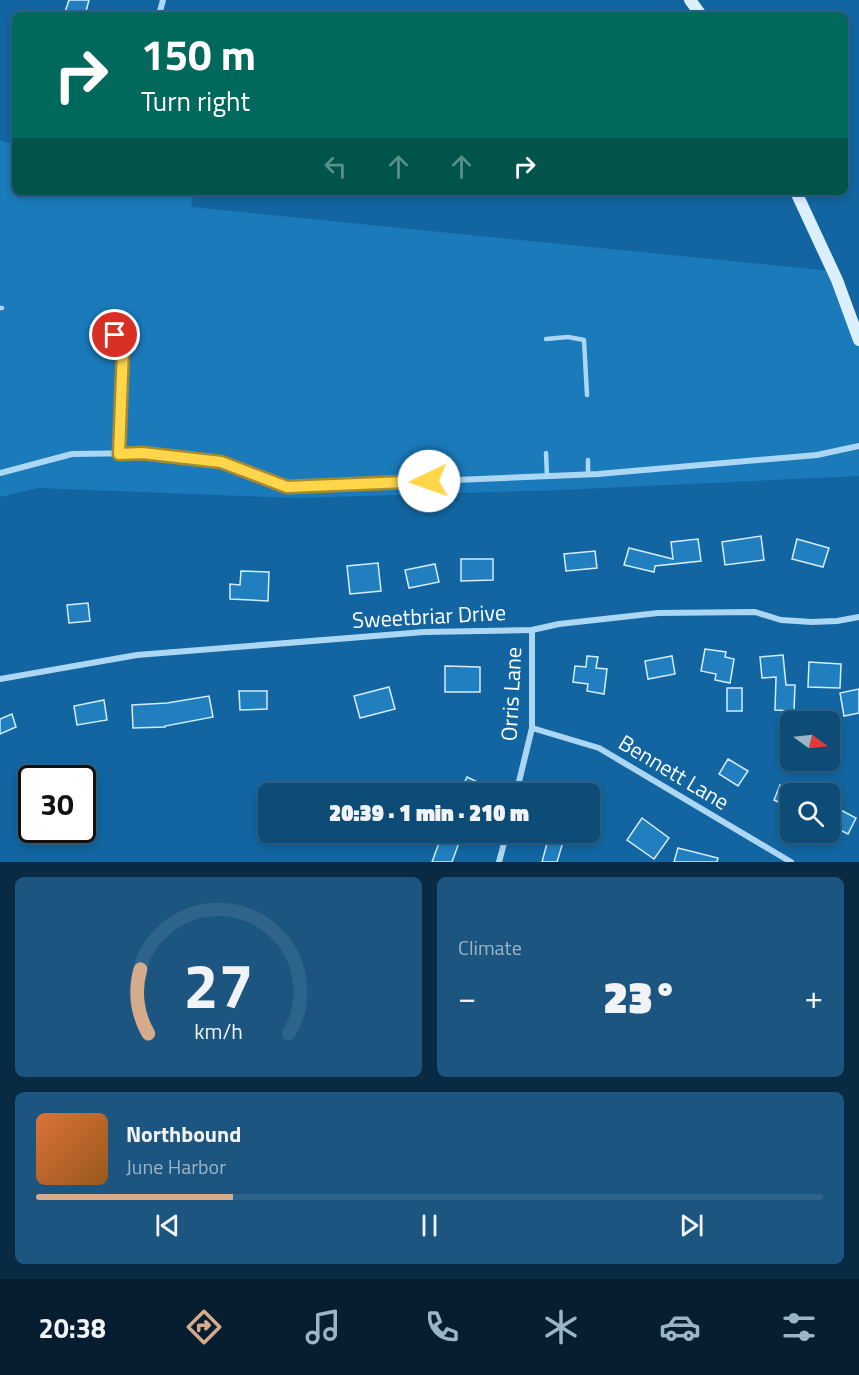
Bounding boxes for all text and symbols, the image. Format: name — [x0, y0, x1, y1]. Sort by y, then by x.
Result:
text: 150 m — [141, 22, 256, 86]
icon: right — [42, 36, 120, 114]
text: Turn right — [141, 80, 250, 121]
icon: left — [319, 150, 352, 183]
icon: ahead — [382, 150, 415, 183]
icon: ahead — [445, 150, 478, 183]
icon: right — [508, 150, 541, 183]
pin — [89, 309, 140, 360]
icon: arrive — [98, 318, 131, 351]
position arrow — [397, 449, 461, 513]
street label: Sweetbriar Drive — [351, 595, 507, 637]
street label: Orris Lane — [492, 646, 530, 742]
north arrow — [780, 711, 840, 771]
map controls — [780, 711, 840, 843]
street label: Bennett Lane — [612, 725, 736, 819]
speed limit sign: 30 — [18, 765, 96, 843]
button: search — [780, 783, 840, 843]
text: 20:39 · 1 min · 210 m — [329, 796, 529, 830]
text: Climate — [458, 932, 522, 963]
text: 27 — [184, 937, 253, 1032]
text: 23° — [603, 962, 678, 1030]
text: − — [458, 972, 476, 1022]
text: + — [805, 972, 823, 1022]
text: km/h — [194, 1015, 243, 1047]
text: Northbound — [126, 1117, 241, 1151]
text: June Harbor — [126, 1151, 226, 1182]
icon: previous — [151, 1209, 184, 1242]
icon: pause — [413, 1209, 446, 1242]
icon: next — [675, 1209, 708, 1242]
icon: directions — [183, 1306, 225, 1348]
icon: music — [302, 1306, 344, 1348]
icon: phone — [421, 1306, 463, 1348]
icon: climate — [540, 1306, 582, 1348]
icon: car — [659, 1306, 701, 1348]
icon: filters — [778, 1306, 820, 1348]
text: 20:38 — [39, 1307, 106, 1348]

